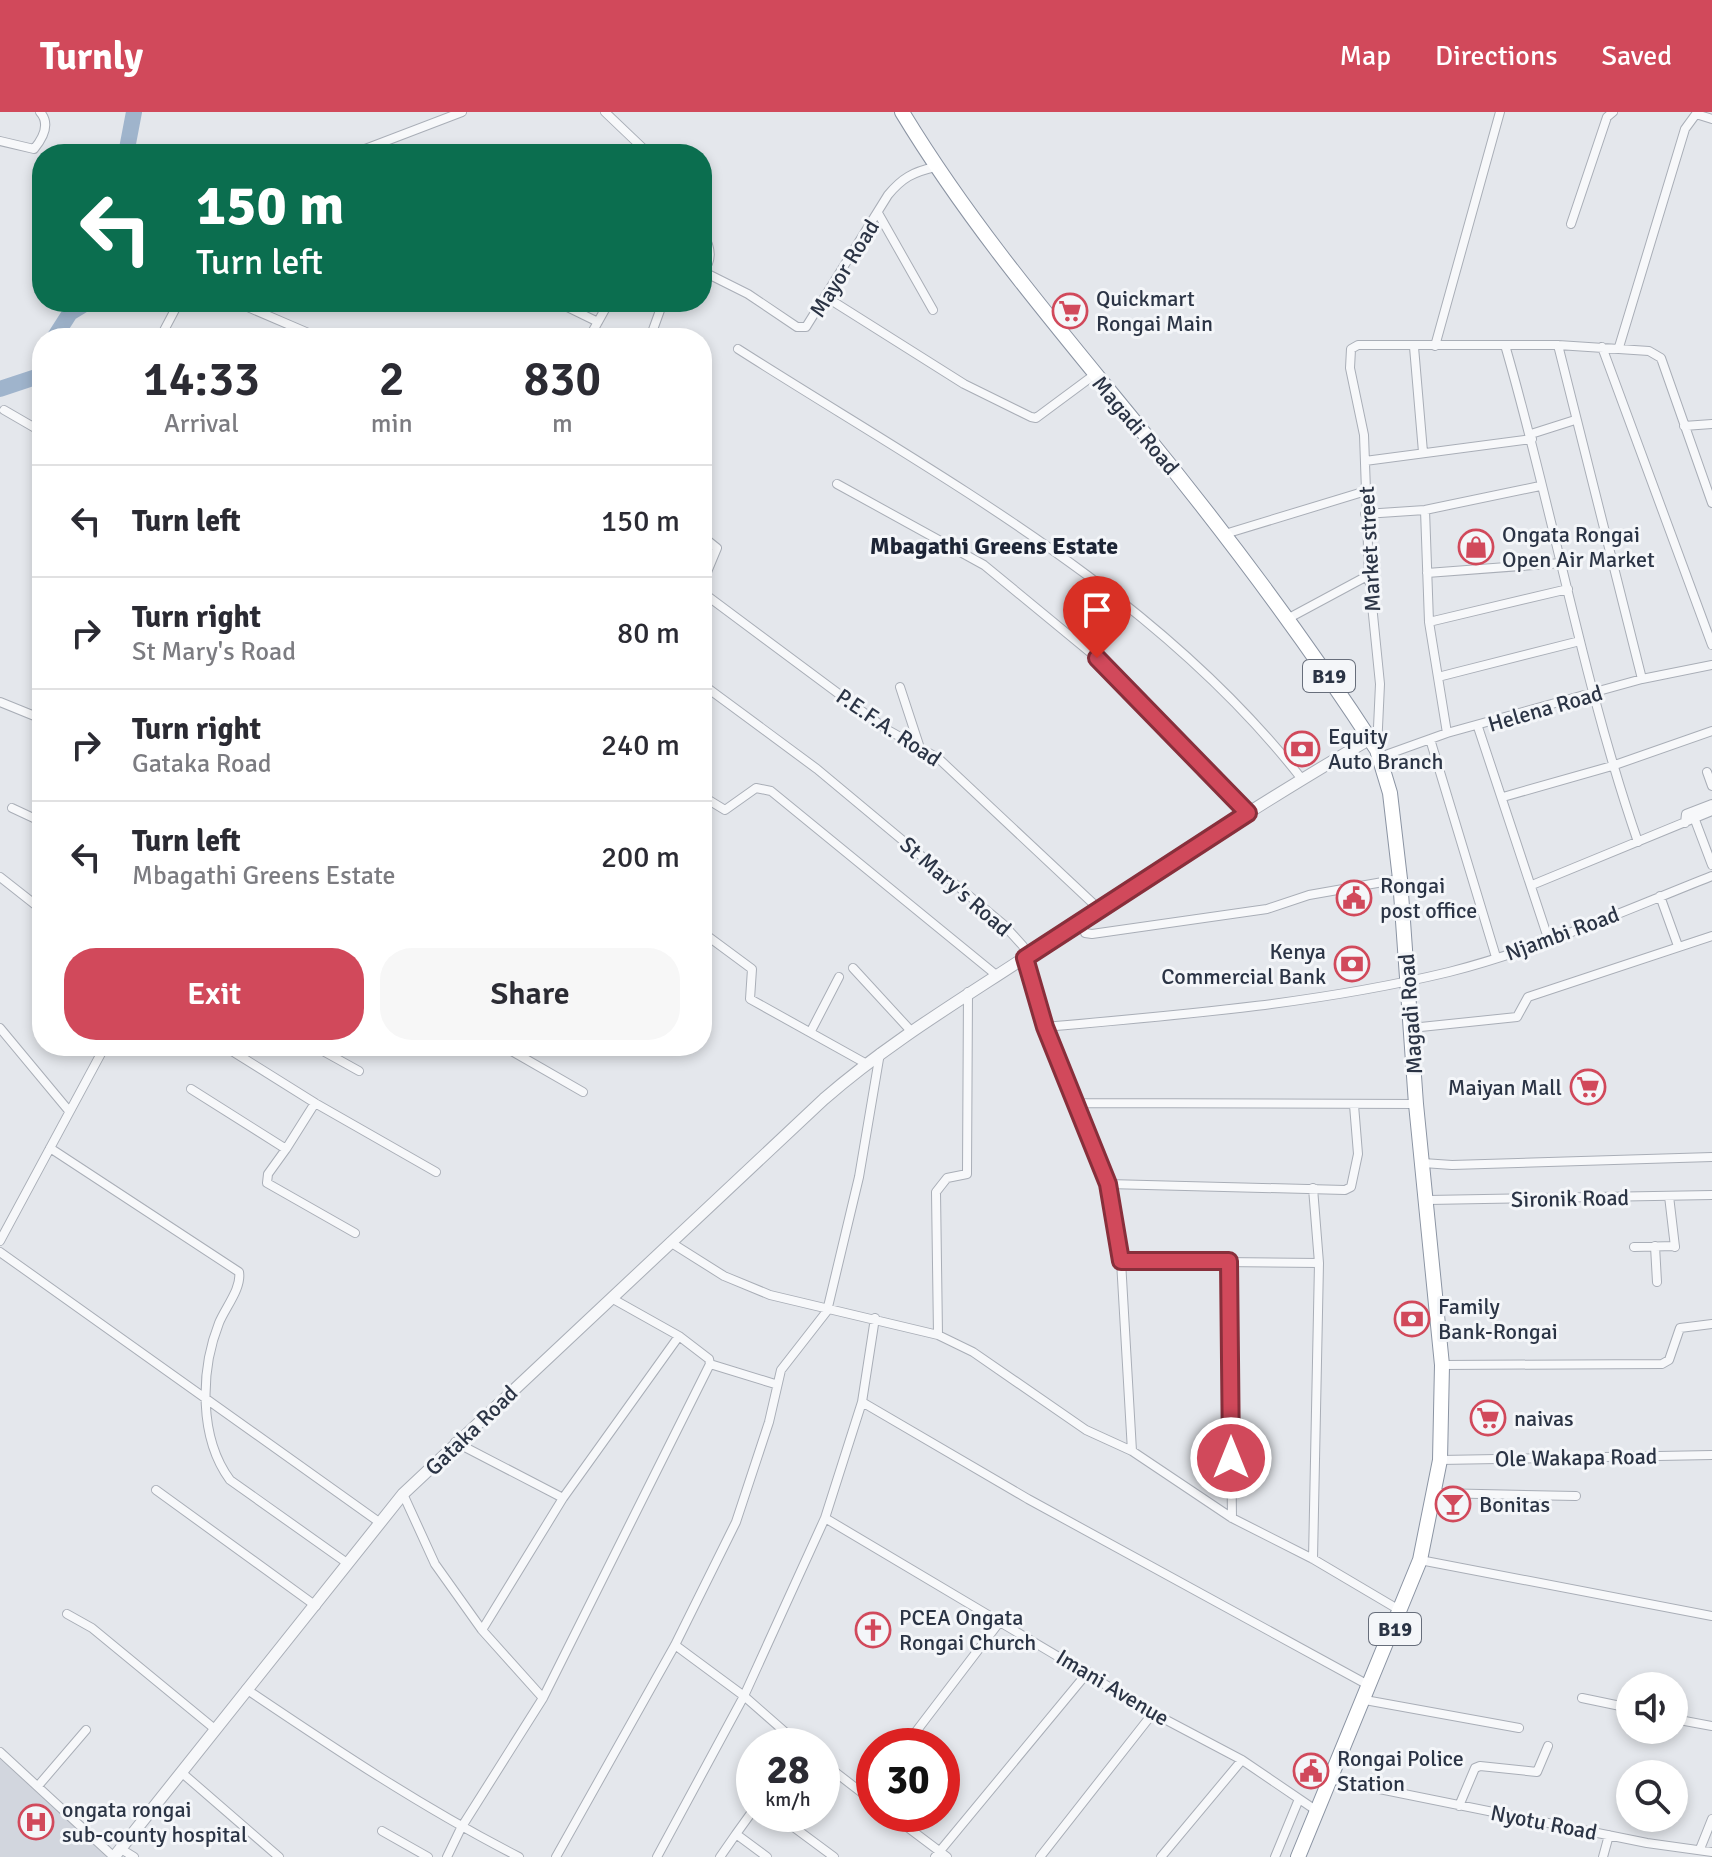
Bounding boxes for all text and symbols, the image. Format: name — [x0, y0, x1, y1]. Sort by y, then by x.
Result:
text: Turnly — [40, 33, 143, 80]
text: Map — [1339, 39, 1391, 73]
text: Directions — [1435, 39, 1557, 73]
text: Saved — [1601, 39, 1672, 73]
text: 150 m — [196, 171, 344, 240]
icon: left — [64, 176, 168, 280]
street label: Mayor Road — [804, 214, 885, 322]
text: Turn left — [196, 240, 323, 285]
place label: Quickmart Rongai Main — [1096, 285, 1213, 337]
supermarket icon: Quickmart Rongai Main — [1051, 292, 1089, 330]
text: 14:33 — [143, 350, 260, 409]
text: 2 — [379, 350, 405, 409]
text: 830 — [523, 350, 601, 409]
street label: Magadi Road — [1086, 370, 1185, 480]
text: Arrival — [164, 408, 239, 440]
text: min — [371, 408, 413, 440]
text: m — [552, 408, 573, 440]
street label: Market street — [1353, 485, 1386, 613]
icon: left — [64, 499, 108, 543]
text: Turn left — [132, 503, 241, 540]
text: 150 m — [601, 503, 680, 540]
place label: Ongata Rongai Open Air Market — [1502, 521, 1655, 573]
shop icon: Ongata Rongai Open Air Market — [1457, 528, 1495, 566]
district label: Mbagathi Greens Estate — [870, 531, 1118, 561]
pin — [1063, 576, 1131, 658]
icon: arrive — [1075, 588, 1119, 632]
text: Turn right — [132, 599, 261, 636]
icon: right — [64, 611, 108, 655]
text: 80 m — [617, 615, 680, 652]
text: St Mary's Road — [132, 636, 296, 668]
road number: B19 — [1303, 660, 1355, 692]
street label: Helena Road — [1485, 679, 1606, 738]
street label: P.E.F.A. Road — [831, 682, 946, 772]
text: Turn right — [132, 711, 261, 748]
icon: right — [64, 723, 108, 767]
place label: Equity Auto Branch — [1328, 723, 1443, 775]
text: 240 m — [601, 727, 680, 764]
bank icon: Equity Auto Branch — [1283, 730, 1321, 768]
text: Gataka Road — [132, 748, 272, 780]
text: Turn left — [132, 823, 241, 860]
street label: St Mary's Road — [894, 831, 1017, 942]
icon: left — [64, 835, 108, 879]
text: 200 m — [601, 839, 680, 876]
text: Mbagathi Greens Estate — [132, 860, 396, 892]
place label: Rongai post office — [1380, 872, 1477, 924]
public building icon: Rongai post office — [1335, 879, 1373, 917]
street label: Njambi Road — [1502, 900, 1623, 967]
place label: Kenya Commercial Bank — [1161, 938, 1326, 990]
bank icon: Kenya Commercial Bank — [1333, 945, 1371, 983]
button: Exit — [64, 948, 364, 1040]
button: Share — [380, 948, 680, 1040]
street label: Magadi Road — [1393, 953, 1428, 1075]
supermarket icon: Maiyan Mall — [1569, 1068, 1607, 1106]
place label: Maiyan Mall — [1448, 1074, 1562, 1101]
street label: Sironik Road — [1511, 1184, 1629, 1213]
place label: Family Bank-Rongai — [1438, 1293, 1558, 1345]
bank icon: Family Bank-Rongai — [1393, 1300, 1431, 1338]
street label: Gataka Road — [420, 1380, 523, 1481]
supermarket icon: naivas — [1469, 1399, 1507, 1437]
place label: naivas — [1514, 1405, 1574, 1432]
position arrow — [1189, 1416, 1273, 1500]
street label: Ole Wakapa Road — [1495, 1443, 1658, 1472]
bar icon: Bonitas — [1434, 1485, 1472, 1523]
place label: Bonitas — [1479, 1491, 1550, 1518]
place label: PCEA Ongata Rongai Church — [899, 1604, 1036, 1656]
church icon: PCEA Ongata Rongai Church — [854, 1611, 892, 1649]
road number: B19 — [1369, 1613, 1421, 1645]
street label: Imani Avenue — [1051, 1643, 1174, 1732]
map controls — [1616, 1672, 1688, 1832]
button: sound — [1616, 1672, 1688, 1744]
speed limit sign: 30 — [856, 1728, 960, 1832]
text: 28 — [766, 1745, 810, 1795]
place label: Rongai Police Station — [1337, 1745, 1464, 1797]
public building icon: Rongai Police Station — [1292, 1752, 1330, 1790]
button: search — [1616, 1760, 1688, 1832]
text: km/h — [765, 1787, 811, 1812]
place label: ongata rongai sub-county hospital — [62, 1796, 247, 1848]
street label: Nyotu Road — [1488, 1799, 1599, 1846]
hospital icon: ongata rongai sub-county hospital — [17, 1803, 55, 1841]

